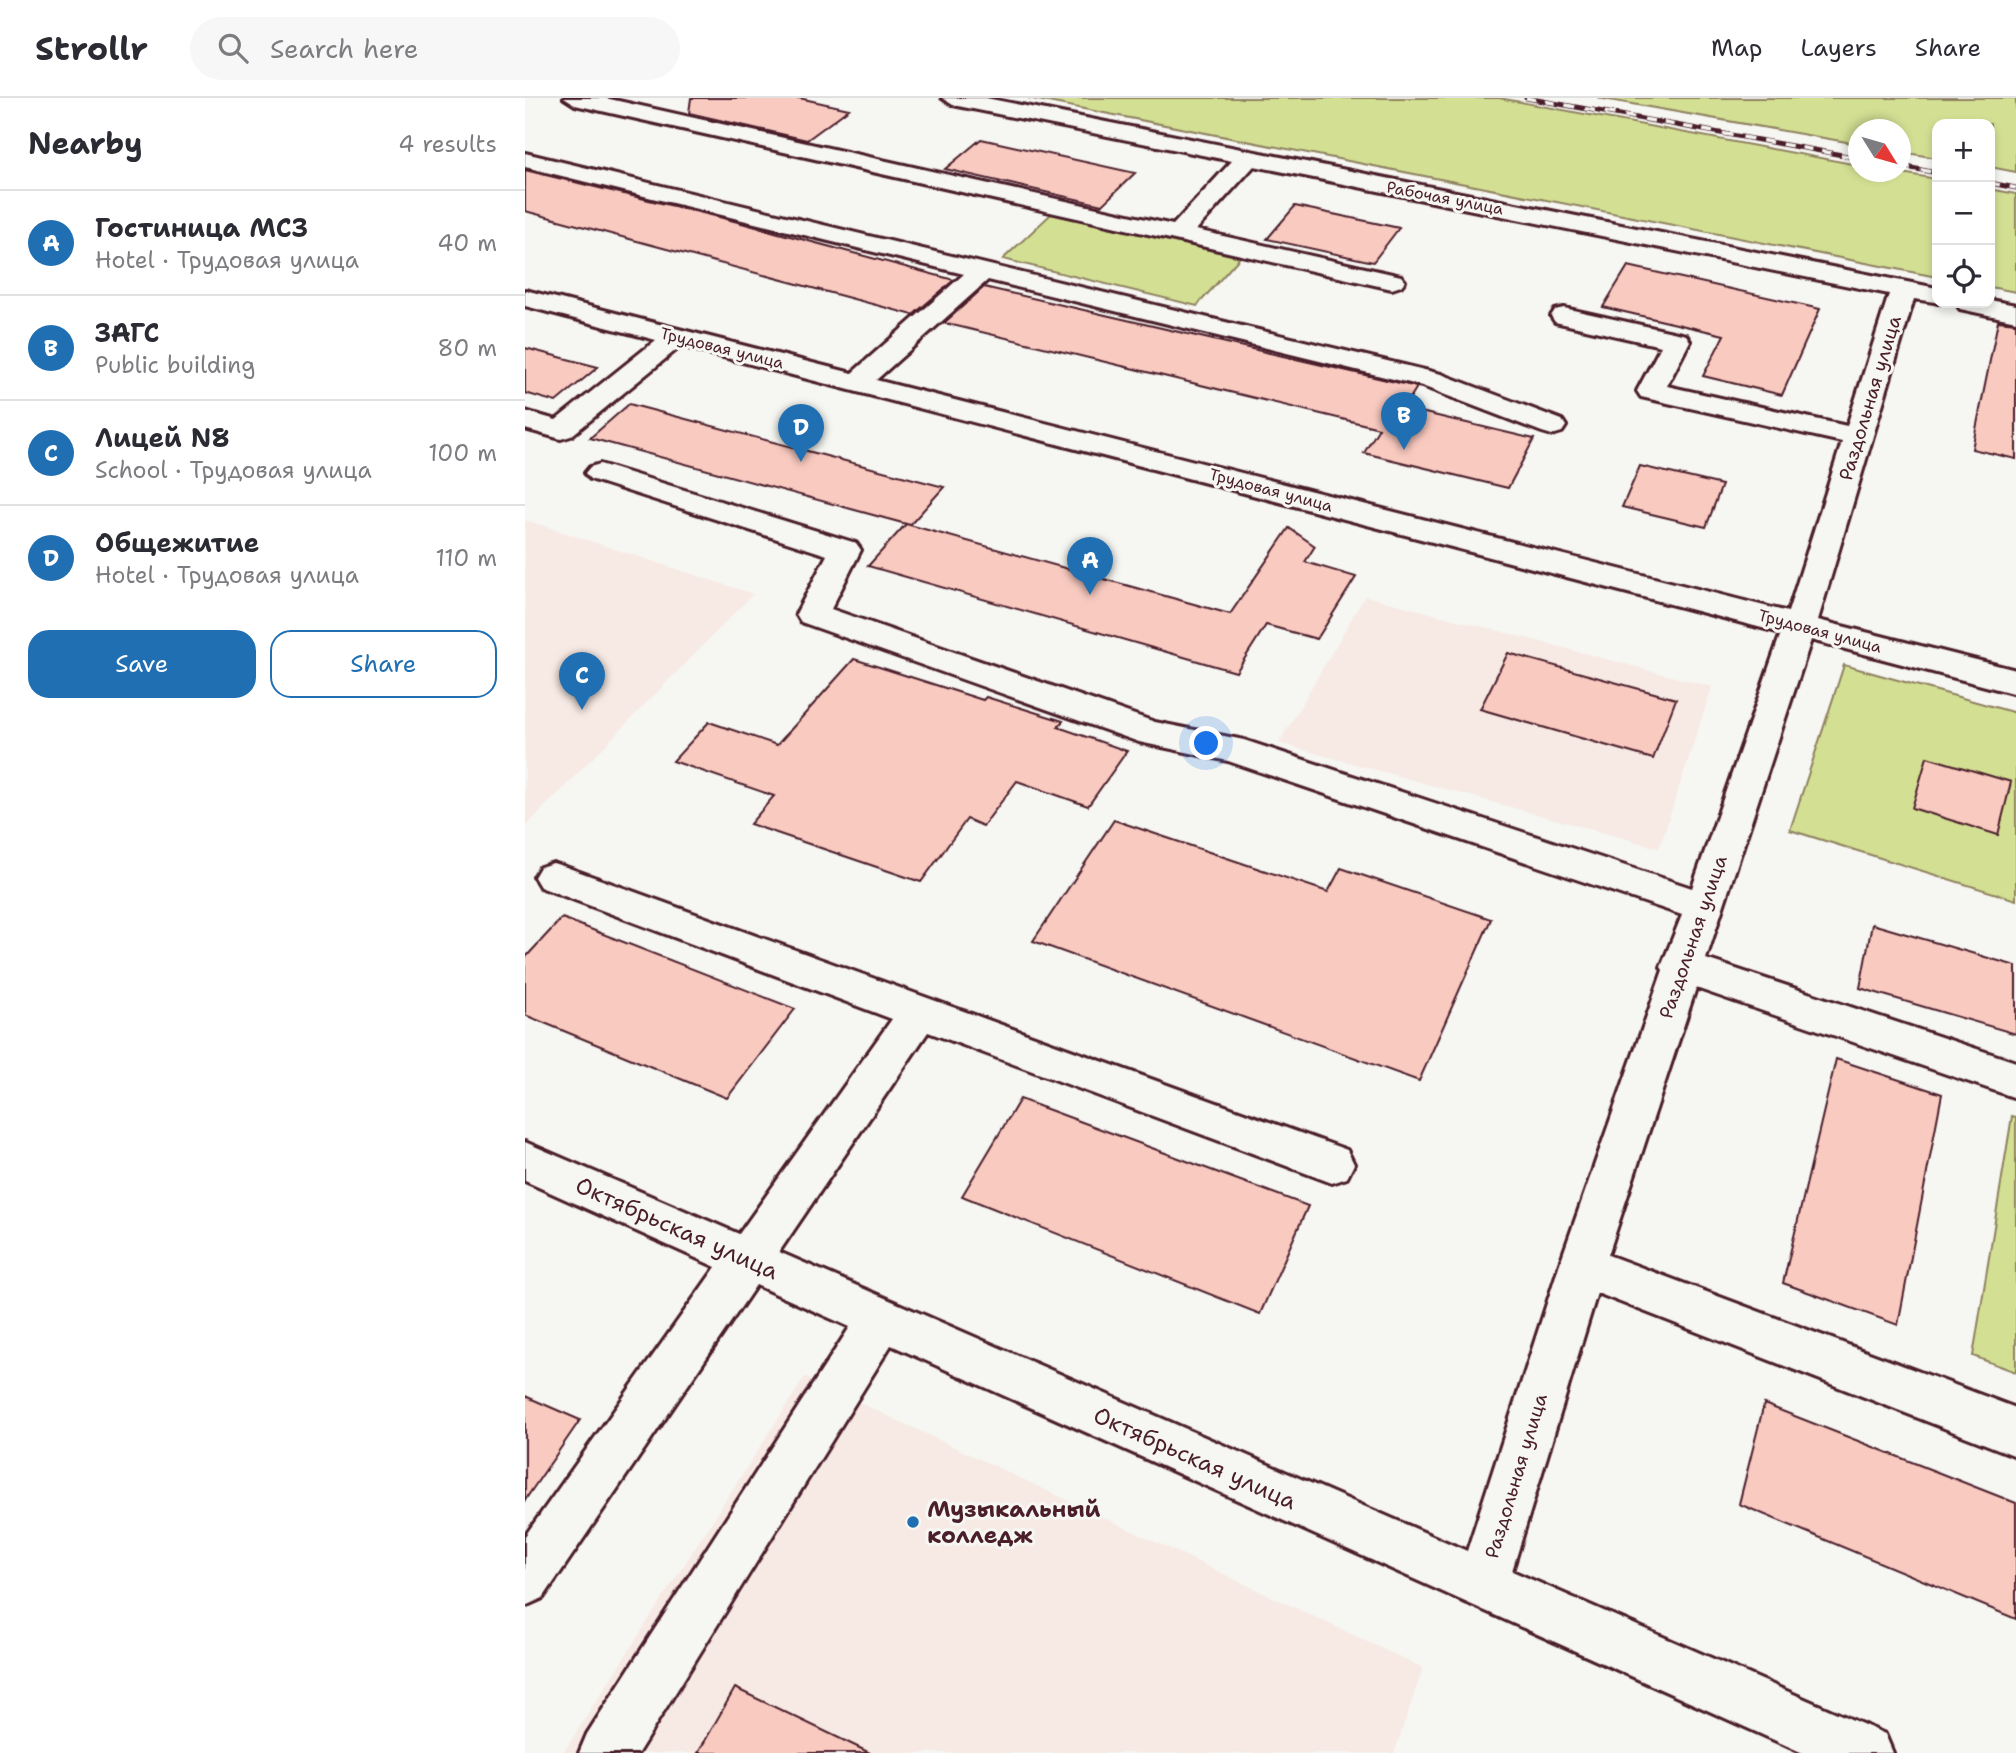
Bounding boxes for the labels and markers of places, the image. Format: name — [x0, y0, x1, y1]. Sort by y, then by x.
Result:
pin: B — [1381, 392, 1427, 450]
pin: D — [778, 404, 824, 462]
pin: A — [1067, 537, 1113, 595]
pin: C — [559, 652, 605, 710]
place label: Музыкальный колледж — [927, 1494, 1101, 1550]
marker: Музыкальный колледж — [905, 1514, 921, 1530]

